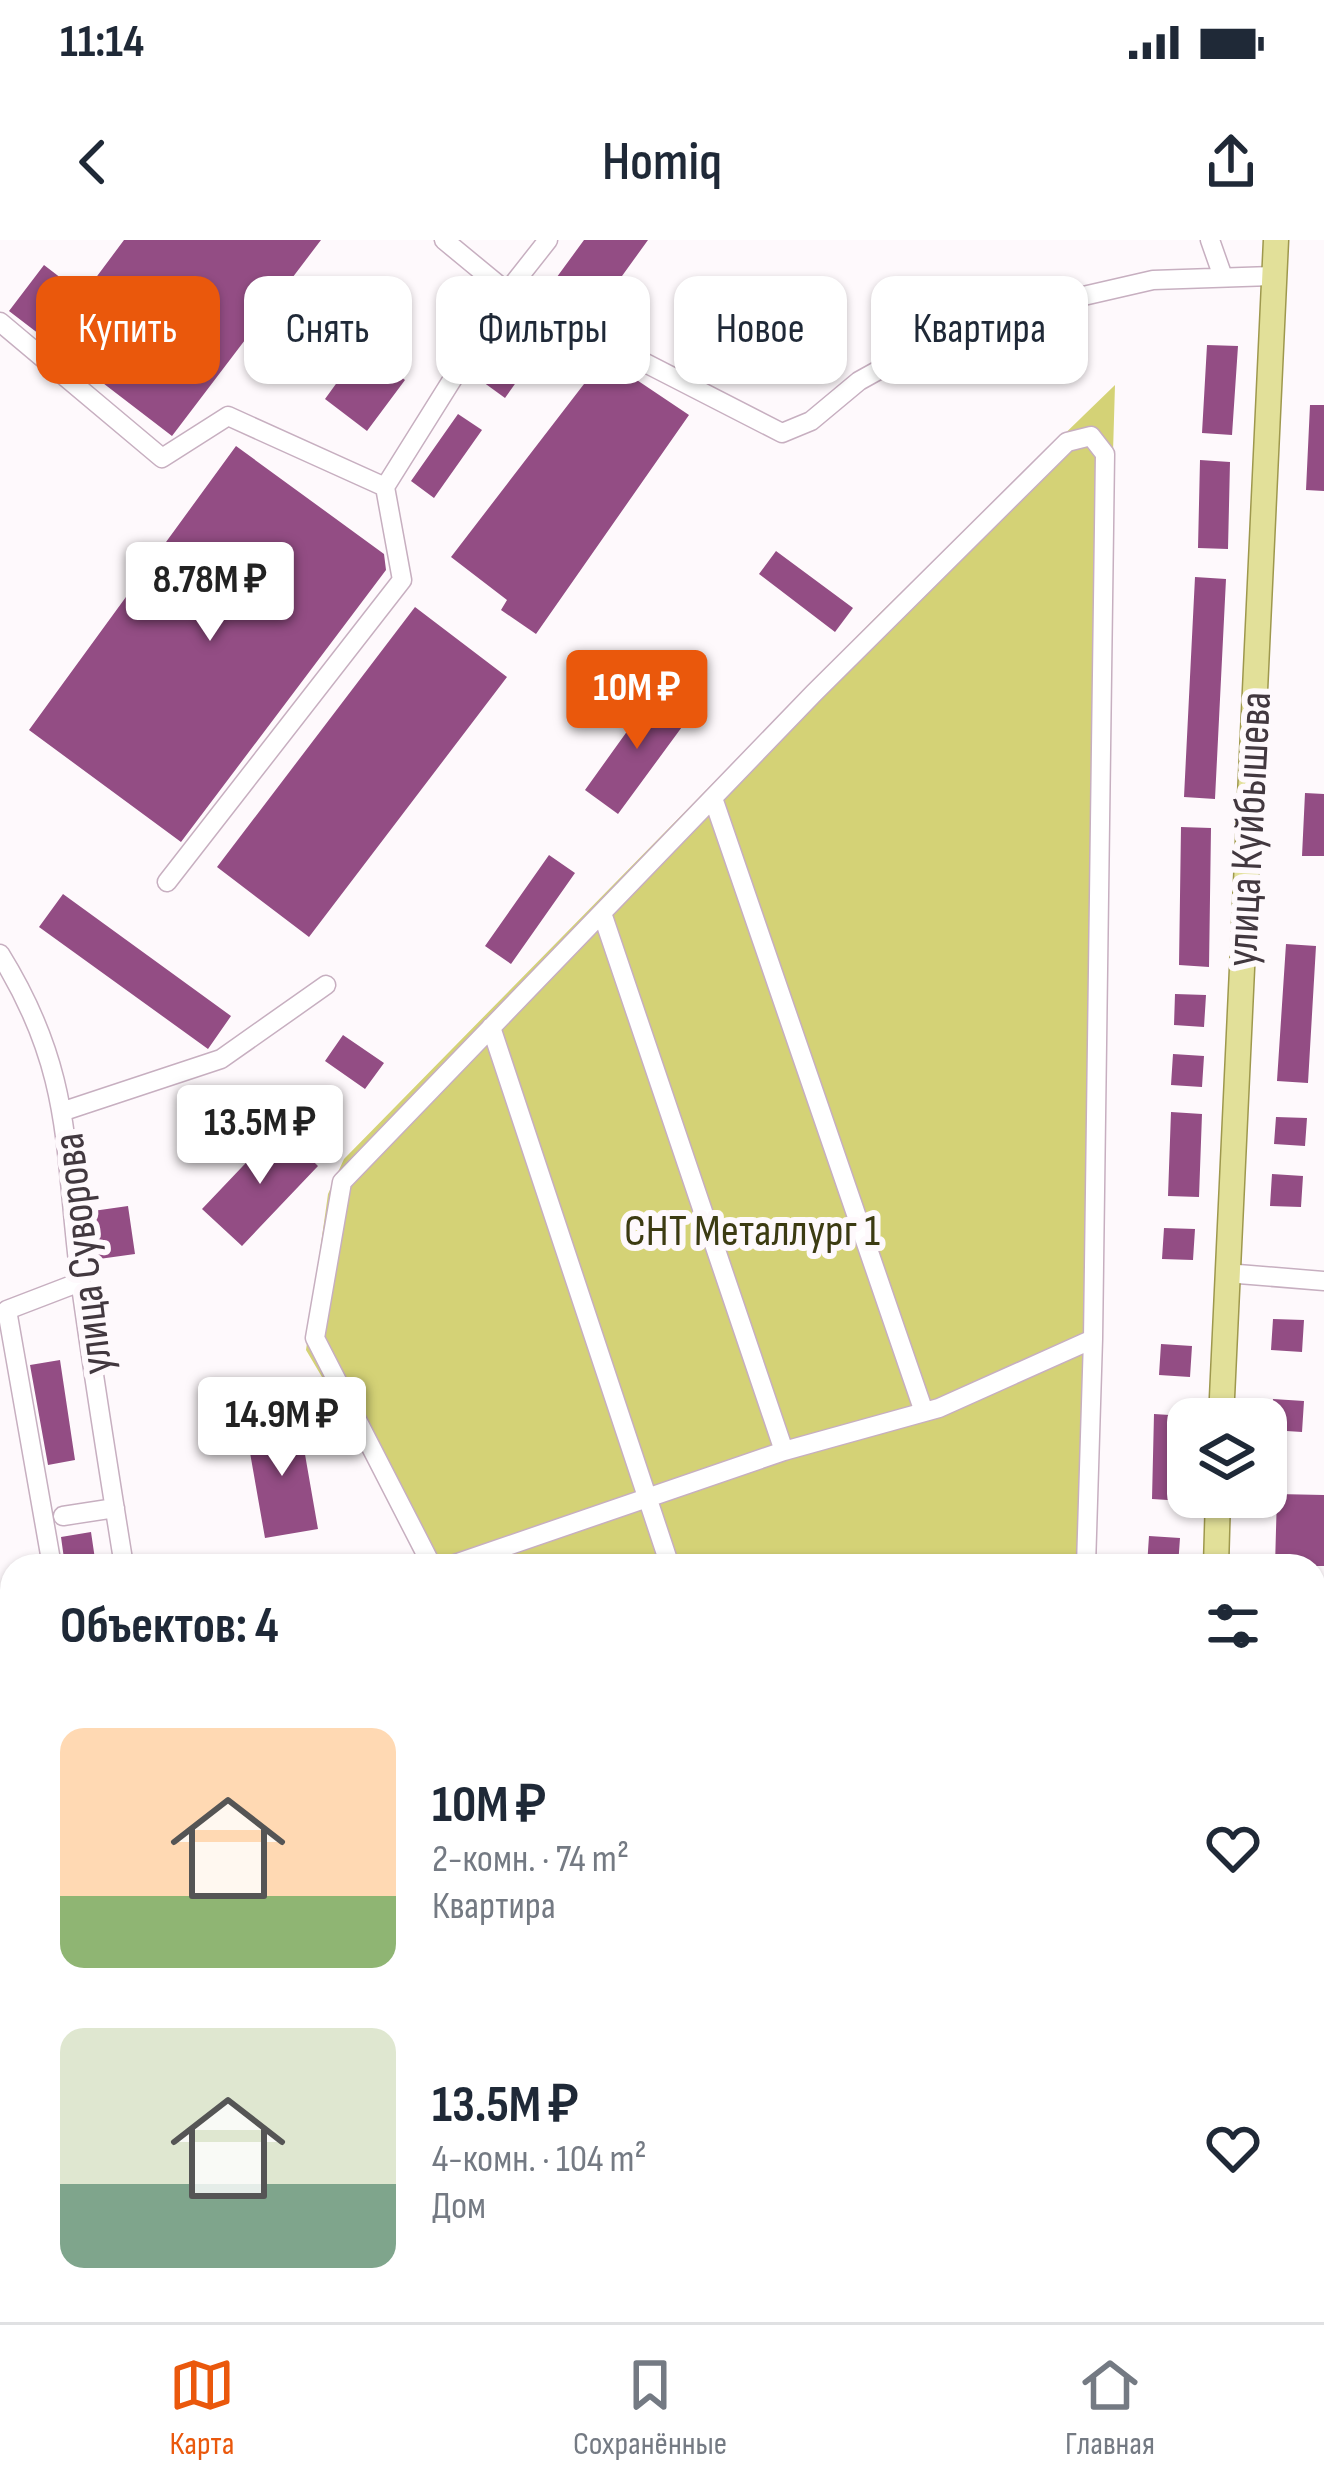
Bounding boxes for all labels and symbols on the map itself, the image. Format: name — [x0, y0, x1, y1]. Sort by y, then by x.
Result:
pin: 8.78M ₽ — [99, 542, 321, 644]
pin: 10M ₽ — [553, 650, 721, 752]
street label: улица Куйбышева — [1215, 690, 1284, 968]
pin: 13.5M ₽ — [149, 1085, 371, 1187]
street label: улица Суворова — [41, 1130, 126, 1378]
park label: СНТ Металлург 1 — [624, 1204, 880, 1259]
pin: 14.9M ₽ — [171, 1377, 393, 1479]

